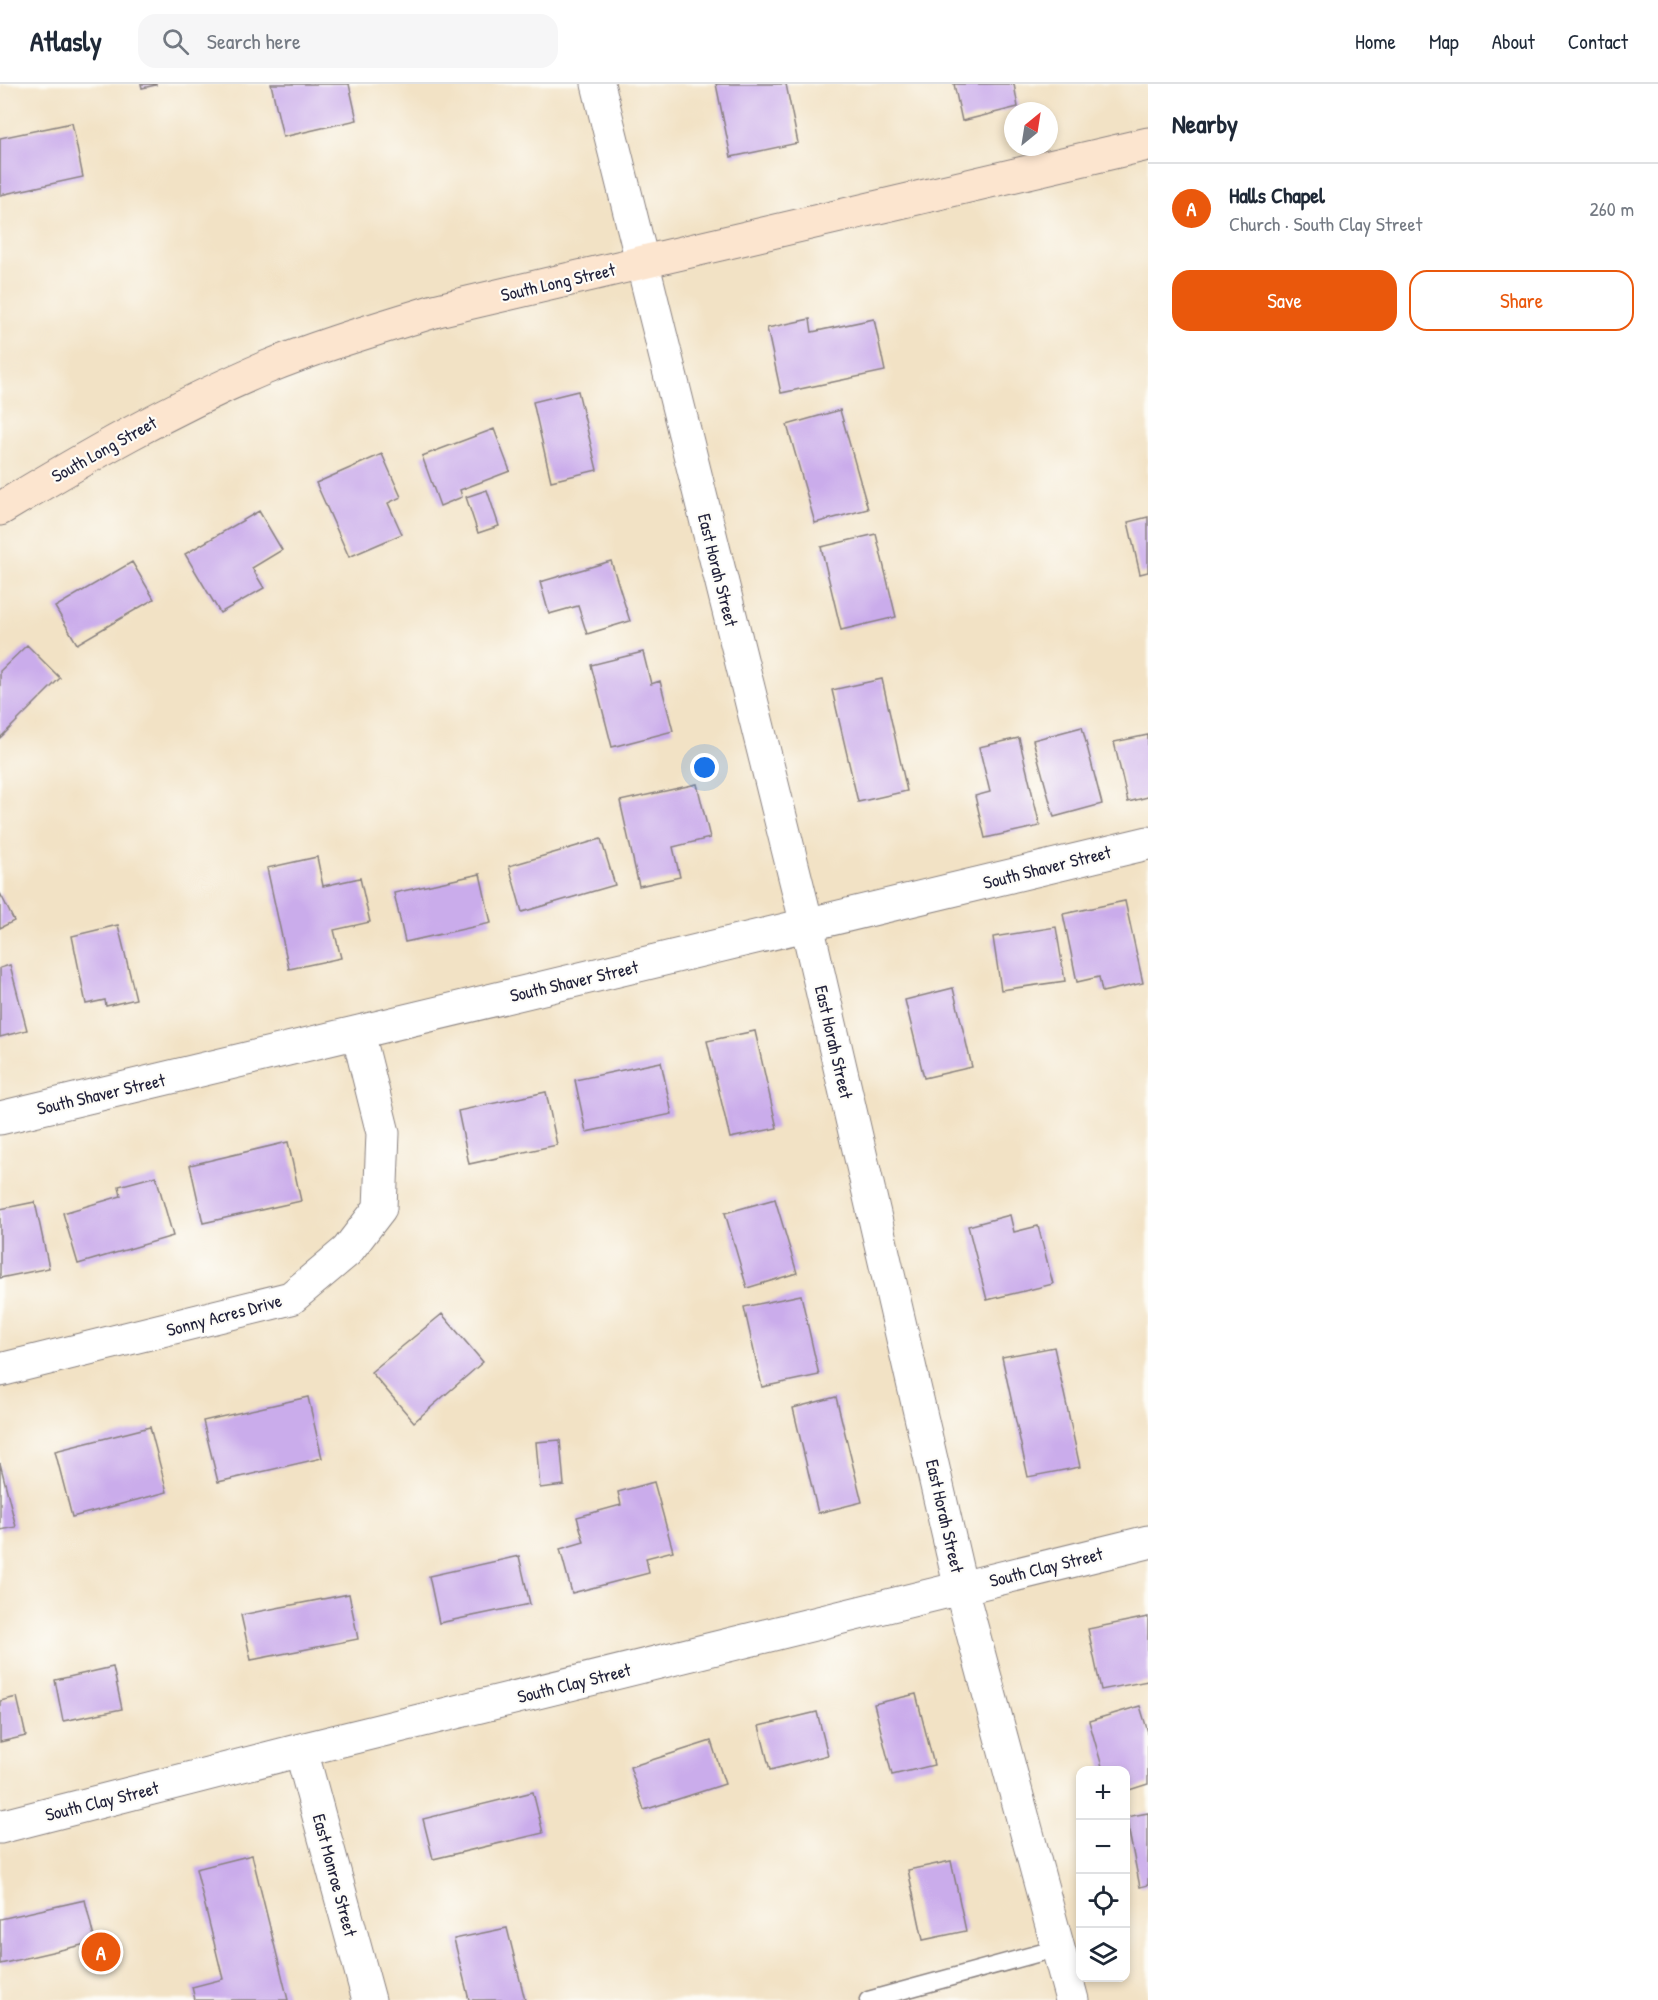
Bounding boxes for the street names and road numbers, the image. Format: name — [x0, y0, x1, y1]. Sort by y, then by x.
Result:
street label: South Long Street — [498, 257, 618, 307]
street label: South Long Street — [47, 409, 162, 488]
street label: East Horah Street — [692, 511, 744, 630]
street label: South Shaver Street — [981, 839, 1114, 895]
street label: South Shaver Street — [507, 954, 641, 1008]
street label: East Horah Street — [809, 983, 859, 1102]
street label: South Shaver Street — [34, 1067, 168, 1121]
street label: Sonny Acres Drive — [164, 1288, 284, 1342]
street label: East Horah Street — [920, 1457, 970, 1576]
street label: South Clay Street — [987, 1541, 1106, 1593]
street label: South Clay Street — [515, 1657, 634, 1709]
street label: South Clay Street — [43, 1775, 162, 1827]
street label: East Monroe Street — [307, 1811, 364, 1940]

